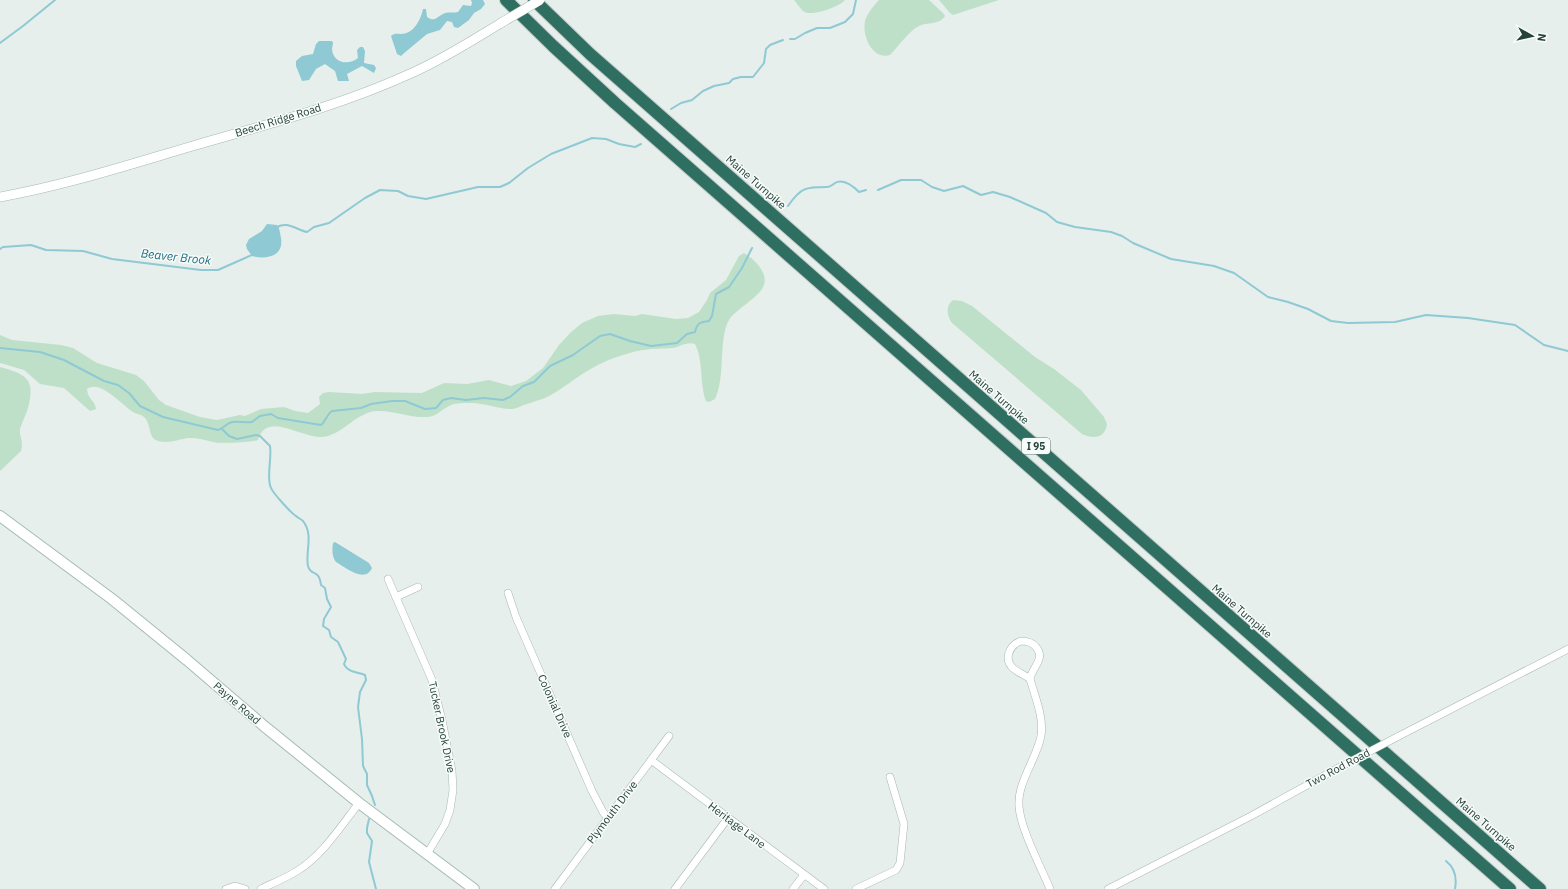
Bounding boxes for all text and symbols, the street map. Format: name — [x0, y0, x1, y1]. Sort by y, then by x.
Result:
north arrow — [1512, 16, 1552, 56]
text: N — [1534, 32, 1549, 42]
street label: Beech Ridge Road — [233, 100, 323, 140]
street label: Maine Turnpike — [723, 152, 789, 212]
water label: Beaver Brook — [140, 245, 213, 268]
street label: Maine Turnpike — [966, 367, 1032, 427]
road number: I 95 — [1022, 438, 1050, 454]
street label: Maine Turnpike — [1209, 581, 1275, 641]
street label: Colonial Drive — [535, 672, 575, 740]
street label: Payne Road — [211, 679, 263, 727]
street label: Tucker Brook Drive — [425, 680, 459, 774]
street label: Two Rod Road — [1304, 745, 1372, 791]
street label: Plymouth Drive — [584, 778, 640, 846]
street label: Maine Turnpike — [1453, 794, 1519, 854]
street label: Heritage Lane — [705, 799, 769, 851]

